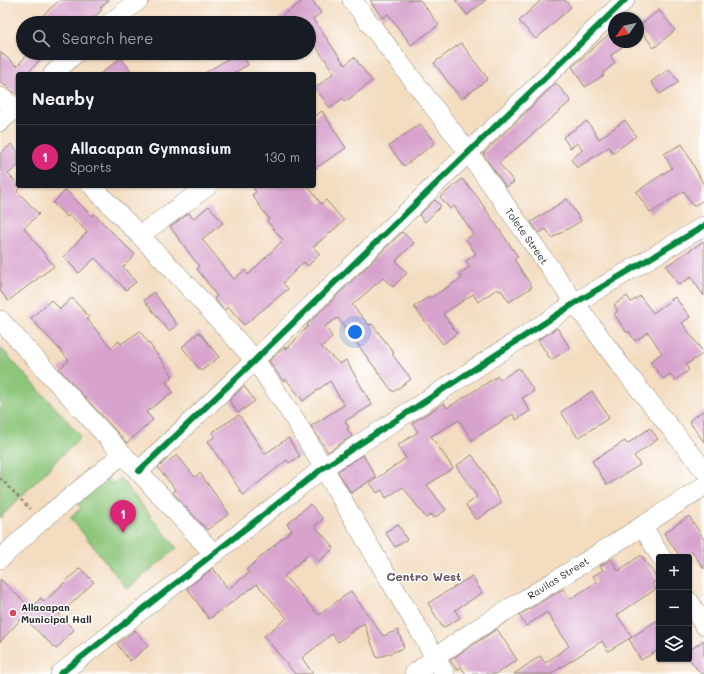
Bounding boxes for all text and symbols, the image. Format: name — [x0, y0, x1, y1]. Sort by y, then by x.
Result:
north arrow — [608, 12, 644, 48]
search box — [16, 16, 316, 60]
icon: search — [30, 27, 52, 49]
text: Search here — [62, 28, 153, 48]
text: Nearby — [32, 87, 94, 109]
text: Allacapan Gymnasium — [70, 138, 231, 158]
text: 1 — [42, 148, 48, 165]
text: 130 m — [264, 148, 300, 165]
text: Sports — [70, 158, 112, 175]
street label: Tolete Street — [502, 205, 552, 267]
your location — [345, 322, 365, 342]
pin: 1 — [110, 500, 136, 533]
street label: Ravilas Street — [525, 554, 591, 602]
map controls — [656, 554, 692, 662]
button: + — [656, 554, 692, 590]
district label: Centro West — [387, 568, 461, 584]
button: − — [656, 590, 692, 626]
place label: Allacapan Municipal Hall — [21, 600, 92, 626]
marker: Allacapan Municipal Hall — [8, 608, 18, 618]
button: layers — [656, 626, 692, 662]

